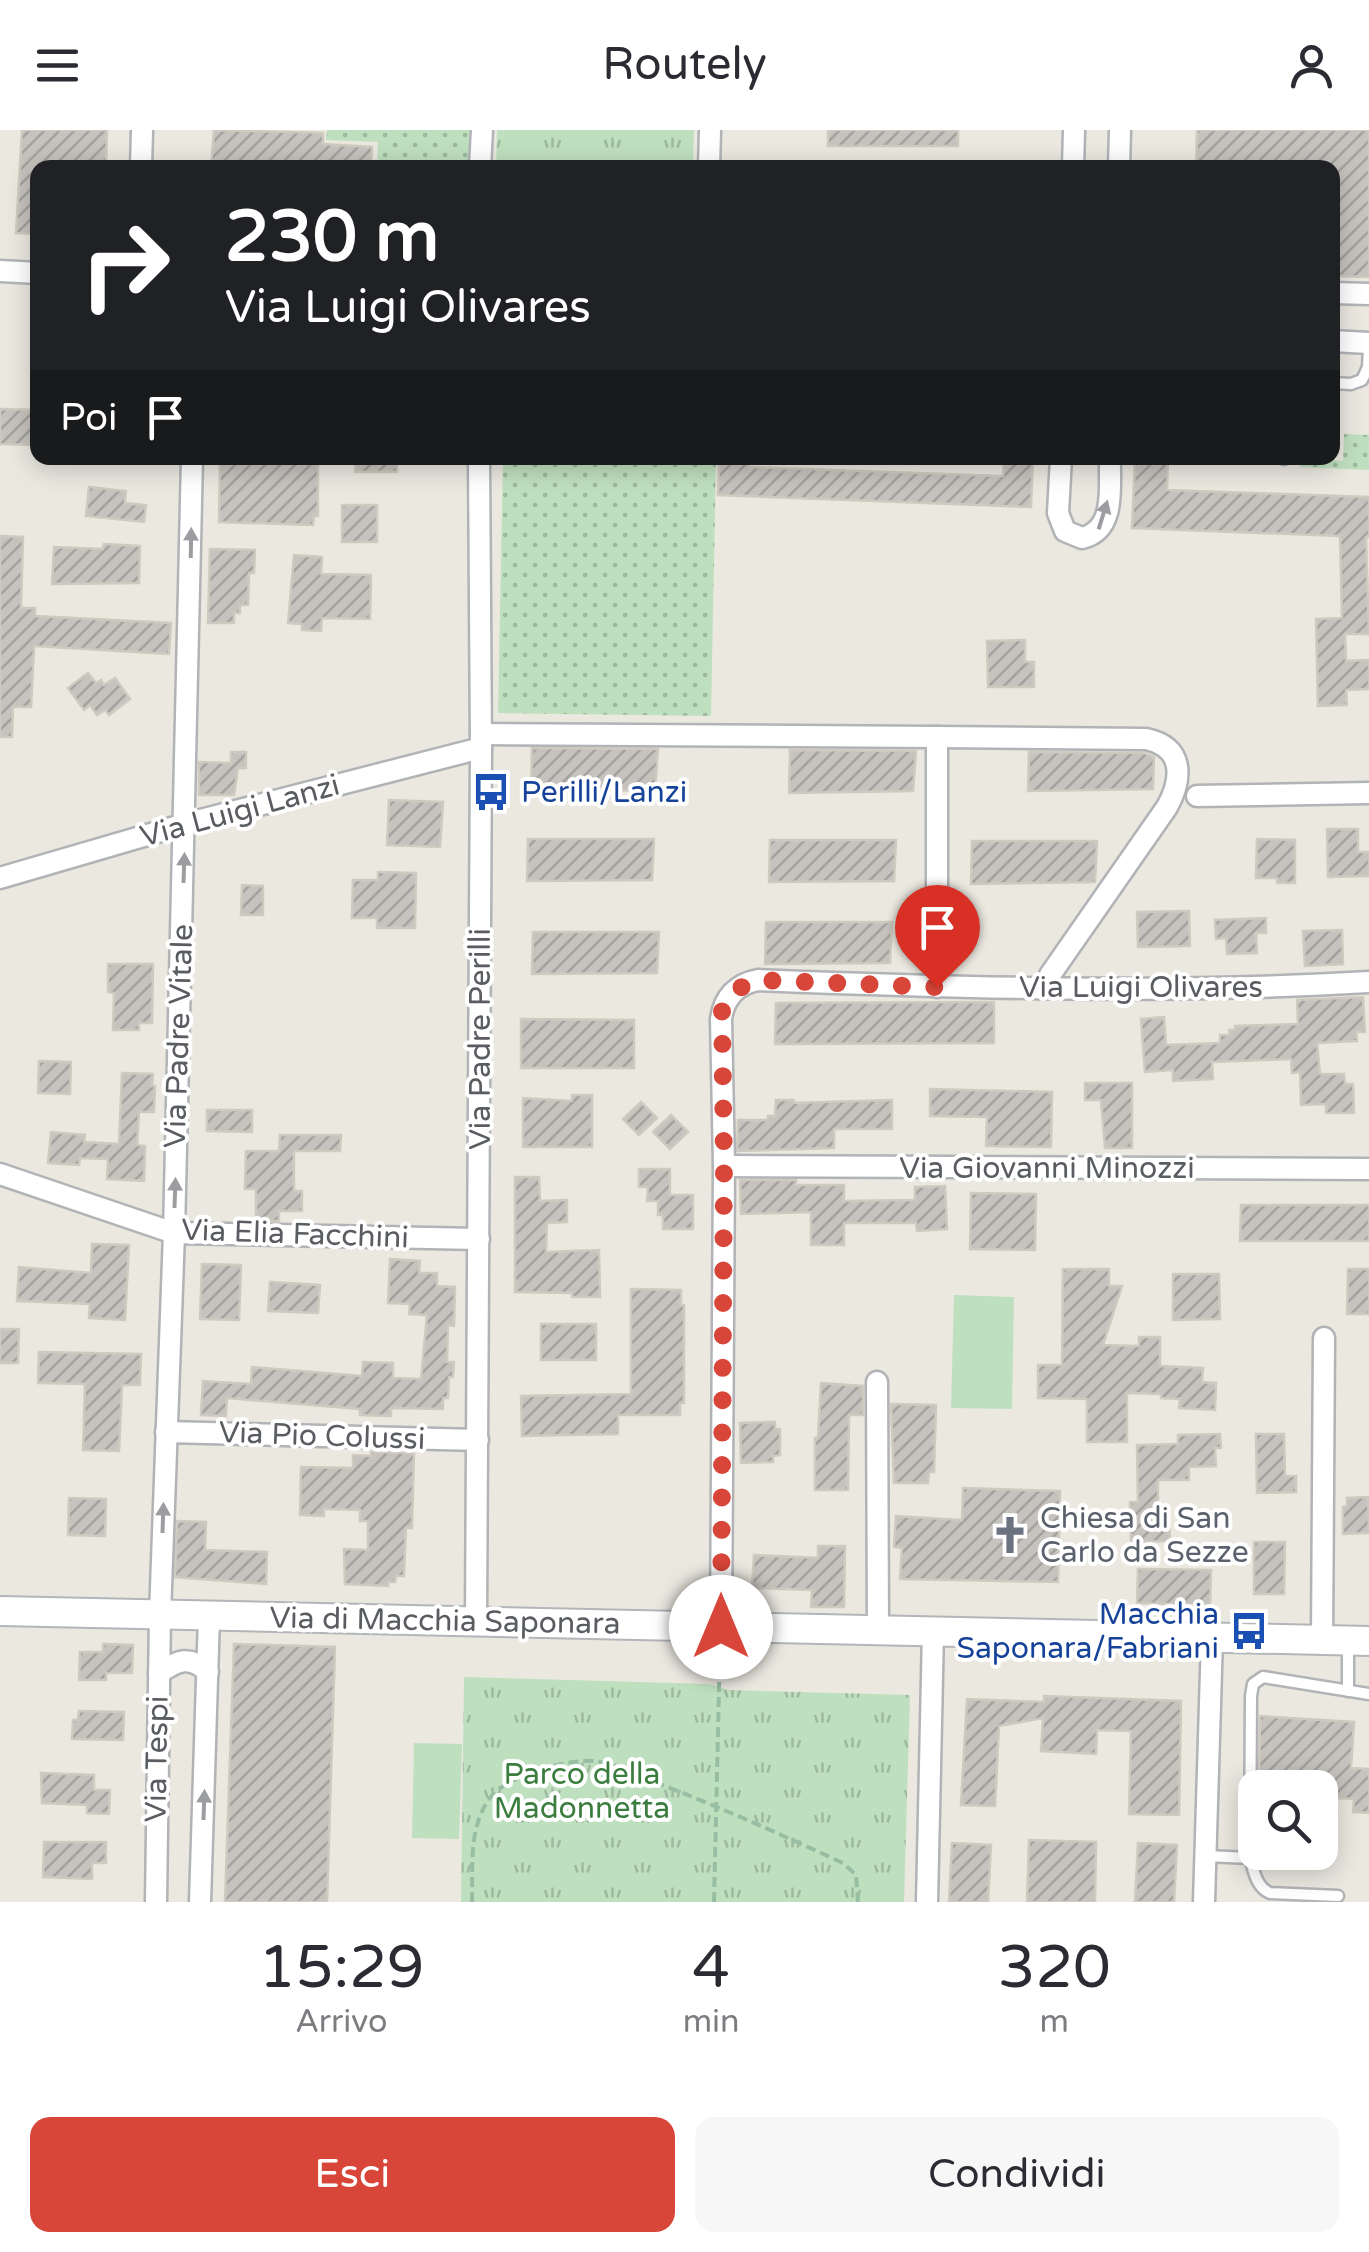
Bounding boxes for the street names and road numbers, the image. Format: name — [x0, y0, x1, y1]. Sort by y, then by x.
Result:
street label: Via Luigi Lanzi — [136, 767, 344, 855]
street label: Via Padre Vitale — [157, 923, 201, 1149]
street label: Via Padre Perilli — [462, 928, 499, 1150]
street label: Via Luigi Olivares — [1019, 969, 1263, 1006]
street label: Via Giovanni Minozzi — [899, 1150, 1195, 1187]
street label: Via Elia Facchini — [181, 1212, 409, 1256]
street label: Via Pio Colussi — [218, 1414, 426, 1458]
street label: Via di Macchia Saponara — [269, 1599, 621, 1643]
street label: Via Tespi — [137, 1695, 177, 1823]

